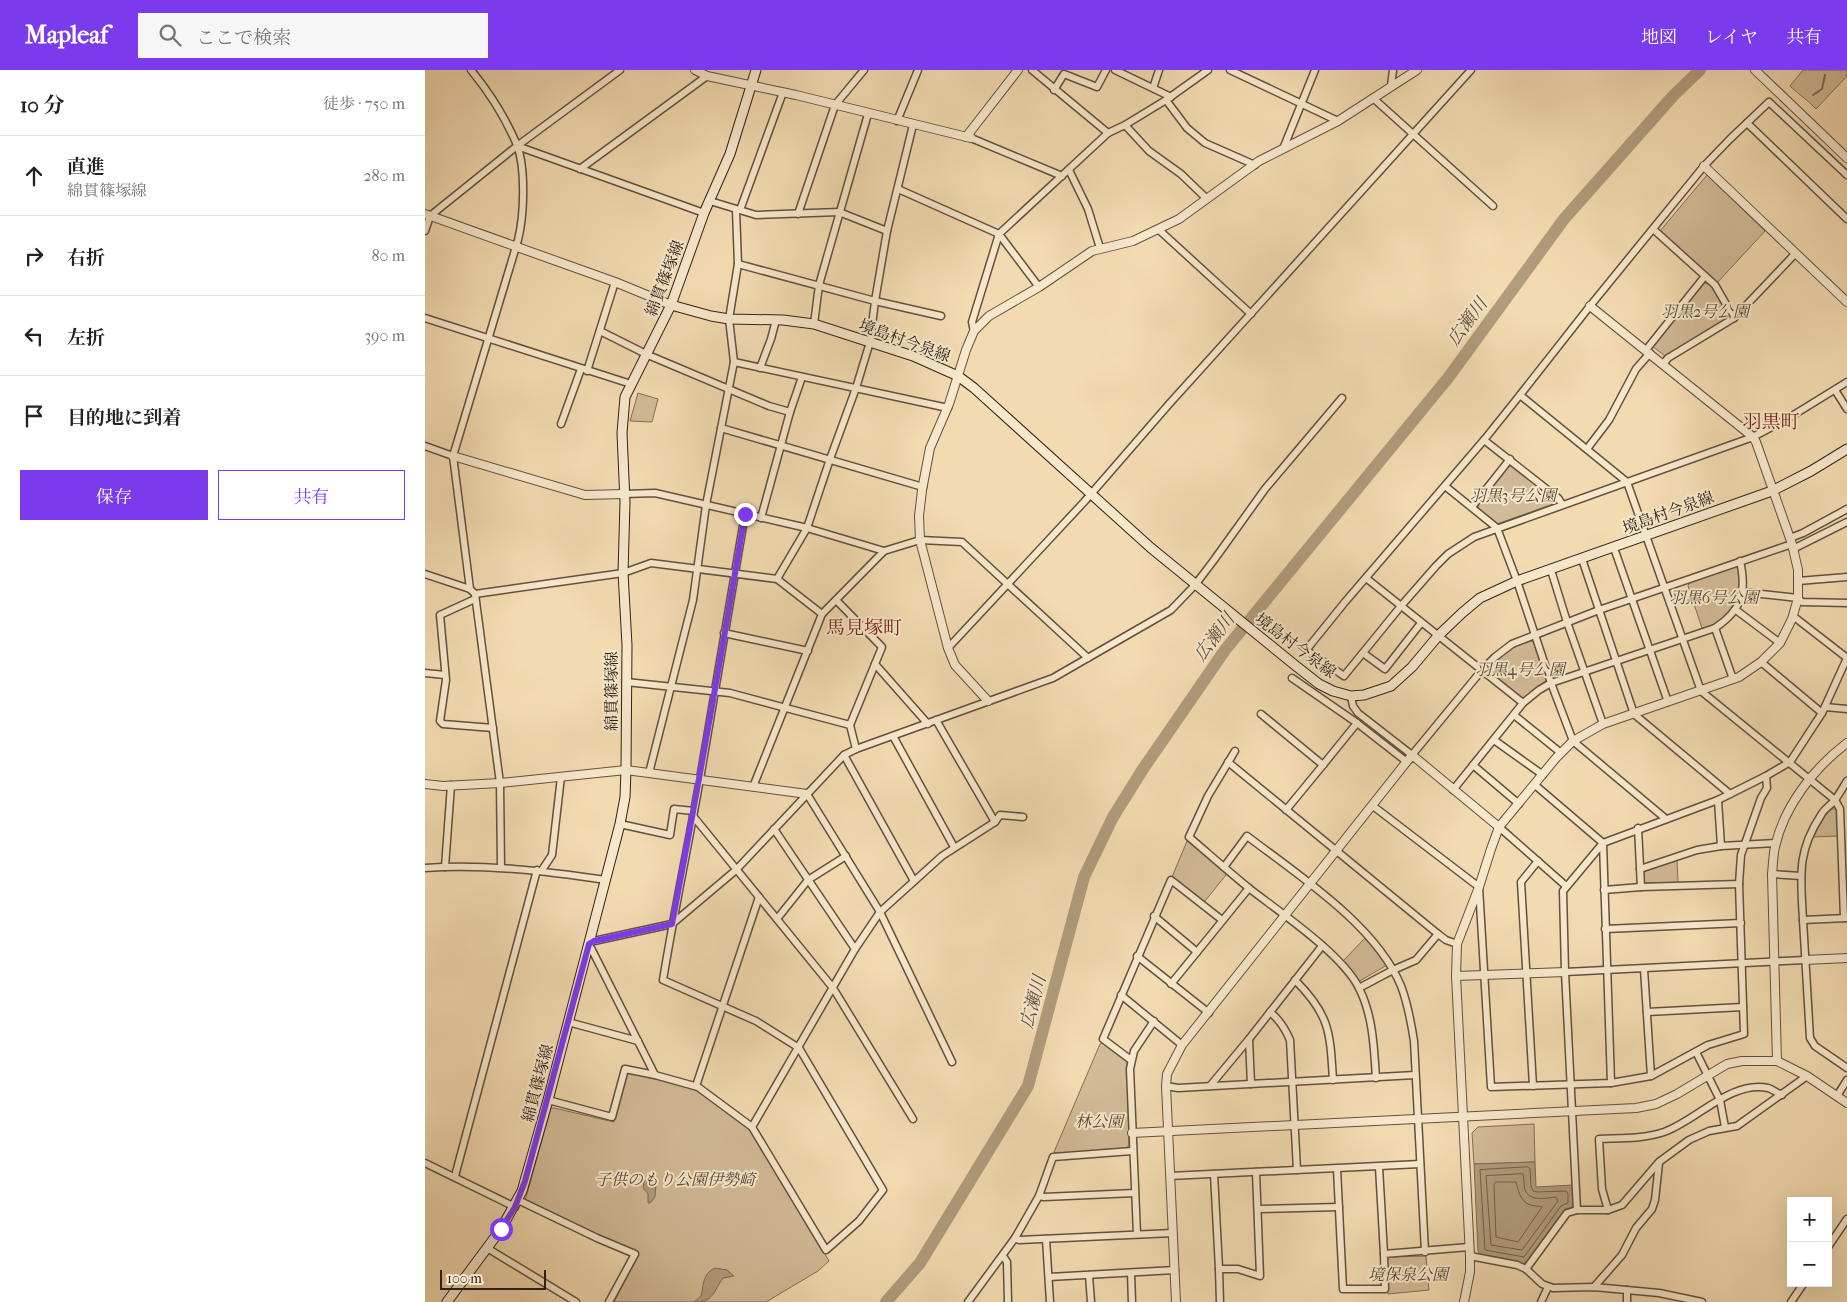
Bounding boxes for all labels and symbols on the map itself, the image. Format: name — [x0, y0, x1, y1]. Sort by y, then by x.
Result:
street label: 綿貫篠塚線 — [641, 237, 688, 319]
water label: 広瀬川 — [1443, 293, 1493, 350]
park label: 羽黒2号公園 — [1661, 302, 1752, 321]
street label: 境島村今泉線 — [856, 315, 953, 366]
district label: 羽黒町 — [1742, 411, 1800, 433]
park label: 羽黒3号公園 — [1470, 486, 1559, 505]
street label: 境島村今泉線 — [1620, 487, 1717, 538]
route end — [734, 503, 757, 526]
park label: 羽黒6号公園 — [1670, 588, 1761, 607]
water label: 広瀬川 — [1190, 608, 1240, 665]
street label: 境島村今泉線 — [1252, 609, 1340, 682]
district label: 馬見塚町 — [826, 617, 902, 639]
street label: 綿貫篠塚線 — [602, 651, 621, 731]
park label: 羽黒4号公園 — [1475, 660, 1568, 679]
water label: 広瀬川 — [1016, 971, 1051, 1031]
street label: 綿貫篠塚線 — [518, 1042, 557, 1124]
park label: 林公園 — [1075, 1112, 1126, 1131]
park label: 子供のもり公園伊勢崎 — [595, 1170, 758, 1189]
route start — [490, 1218, 513, 1241]
park label: 境保泉公園 — [1368, 1265, 1451, 1284]
scale bar — [440, 1267, 546, 1290]

